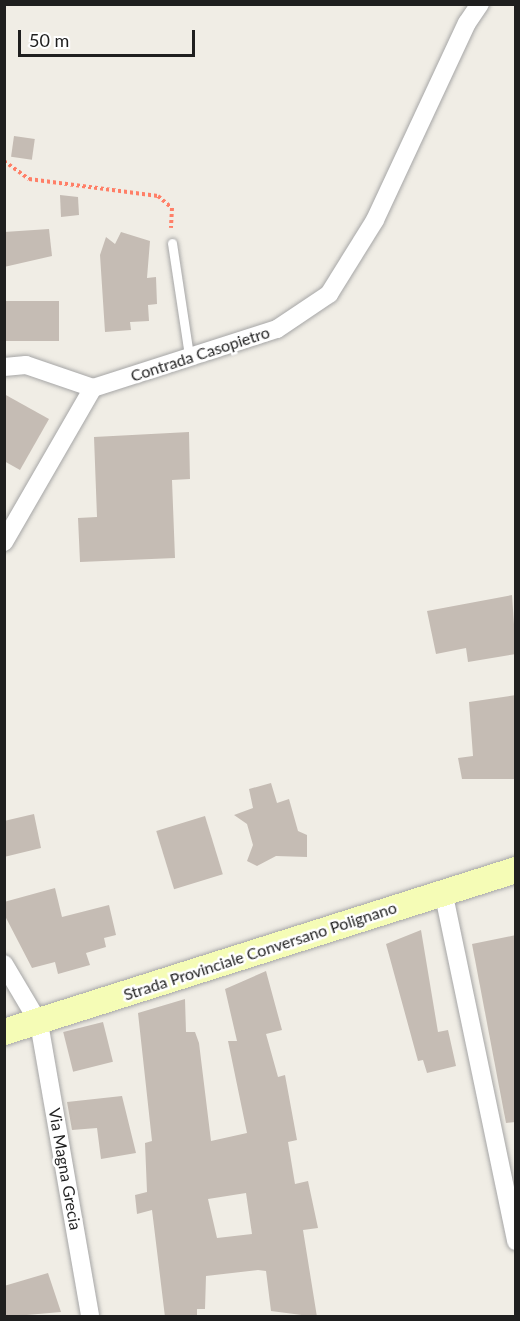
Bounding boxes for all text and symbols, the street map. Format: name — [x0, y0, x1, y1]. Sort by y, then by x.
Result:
scale bar — [21, 18, 198, 56]
text: 50 m — [29, 29, 69, 51]
street label: Contrada Casopietro — [128, 322, 272, 386]
street label: Strada Provinciale Conversano Polignano — [121, 898, 399, 1004]
street label: Via Magna Grecia — [45, 1107, 85, 1231]

